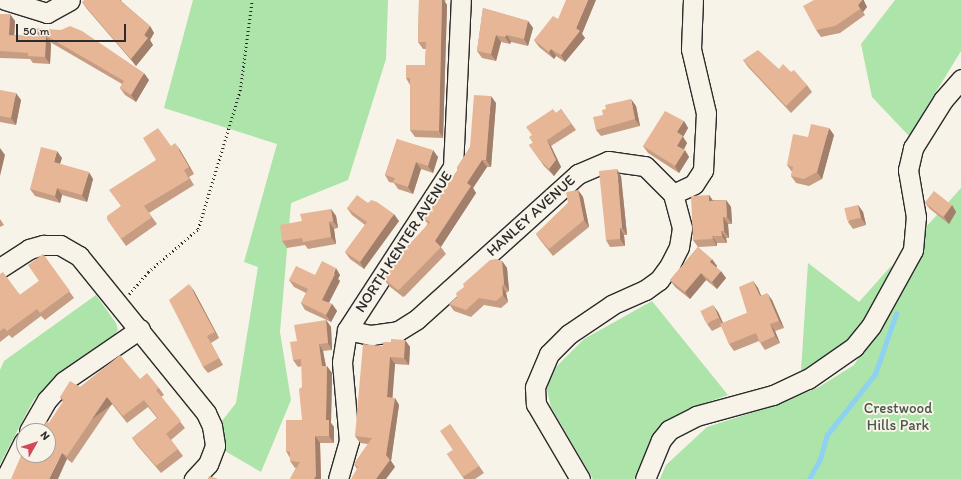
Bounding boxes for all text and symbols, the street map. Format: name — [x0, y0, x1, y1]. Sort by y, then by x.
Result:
scale bar — [18, 16, 128, 42]
text: 50 m — [23, 24, 49, 38]
street label: NORTH KENTER AVENUE — [352, 168, 456, 316]
street label: HANLEY AVENUE — [483, 172, 579, 260]
park label: Crestwood Hills Park — [864, 399, 932, 434]
north arrow — [16, 423, 56, 463]
text: N — [38, 429, 52, 443]

